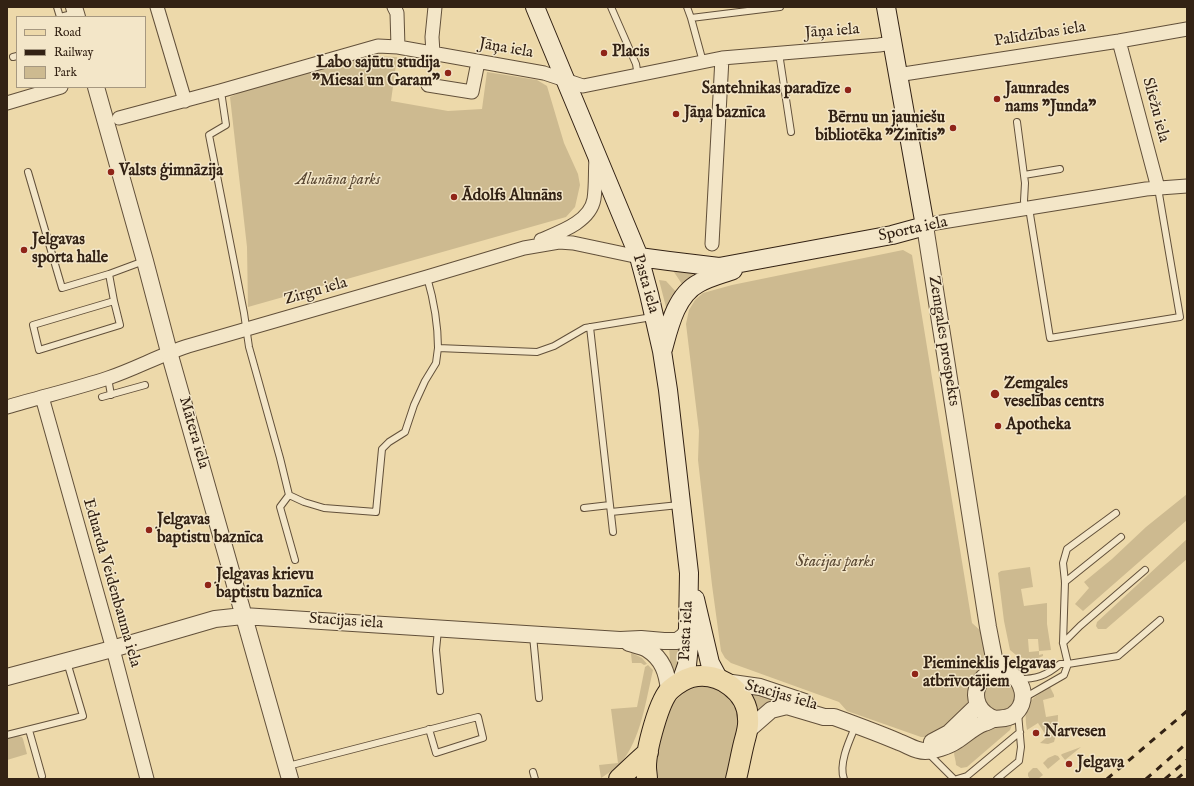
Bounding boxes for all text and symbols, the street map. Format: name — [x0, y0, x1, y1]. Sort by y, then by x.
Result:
legend — [16, 16, 146, 88]
street label: Palīdzības iela — [993, 18, 1087, 52]
street label: Jāņa iela — [804, 21, 860, 43]
text: Road — [54, 25, 81, 40]
street label: Jāņa iela — [477, 35, 535, 63]
place label: Placis — [612, 43, 649, 63]
text: Railway — [54, 45, 93, 60]
marker: Placis — [599, 48, 609, 58]
place label: Labo sajūtu studija "Miesai un Garam" — [312, 54, 440, 92]
text: Park — [54, 65, 77, 80]
marker: Labo sajūtu studija "Miesai un Garam" — [443, 68, 453, 78]
street label: Sliežu iela — [1137, 76, 1173, 144]
place label: Santehnikas paradīze — [702, 80, 840, 100]
place label: Jaunrades nams "Junda" — [1005, 80, 1096, 118]
marker: Santehnikas paradīze — [843, 85, 853, 95]
marker: Jaunrades nams "Junda" — [992, 94, 1002, 104]
place label: Jāņa baznīca — [684, 104, 765, 124]
marker: Jāņa baznīca — [671, 109, 681, 119]
place label: Bērnu un jauniešu bibliotēka "Zinītis" — [815, 109, 945, 147]
marker: Bērnu un jauniešu bibliotēka "Zinītis" — [948, 123, 958, 133]
place label: Valsts ģimnāzija — [119, 162, 223, 182]
marker: Valsts ģimnāzija — [106, 167, 116, 177]
park label: Alunāna parks — [296, 171, 380, 191]
place label: Ādolfs Alunāns — [462, 187, 562, 207]
marker: Ādolfs Alunāns — [449, 192, 459, 202]
street label: Sporta iela — [877, 213, 949, 247]
place label: Jelgavas sporta halle — [32, 231, 108, 269]
marker: Jelgavas sporta halle — [19, 245, 29, 255]
street label: Pasta iela — [627, 252, 663, 316]
street label: Zirgu iela — [282, 274, 350, 310]
street label: Zemgales prospekts — [923, 274, 963, 408]
place label: Zemgales veselības centrs — [1004, 375, 1104, 413]
marker: Zemgales veselības centrs — [989, 388, 1001, 400]
street label: Mātera iela — [174, 395, 212, 471]
place label: Apotheka — [1006, 416, 1071, 436]
marker: Apotheka — [993, 421, 1003, 431]
street label: Eduarda Veidenbauma iela — [78, 496, 144, 670]
place label: Jelgavas baptistu baznīca — [157, 511, 263, 549]
marker: Jelgavas baptistu baznīca — [144, 525, 154, 535]
park label: Stacijas parks — [796, 553, 874, 573]
place label: Jelgavas krievu baptistu baznīca — [216, 566, 322, 604]
marker: Jelgavas krievu baptistu baznīca — [203, 580, 213, 590]
street label: Pasta iela — [676, 600, 698, 662]
street label: Stacijas iela — [308, 610, 384, 634]
place label: Piemineklis Jelgavas atbrīvotājiem — [923, 655, 1056, 693]
marker: Piemineklis Jelgavas atbrīvotājiem — [910, 669, 920, 679]
street label: Stacijas iela — [743, 677, 819, 715]
place label: Narvesen — [1044, 723, 1106, 743]
marker: Narvesen — [1031, 728, 1041, 738]
place label: Jelgava — [1077, 754, 1124, 774]
marker: Jelgava — [1064, 759, 1074, 769]

